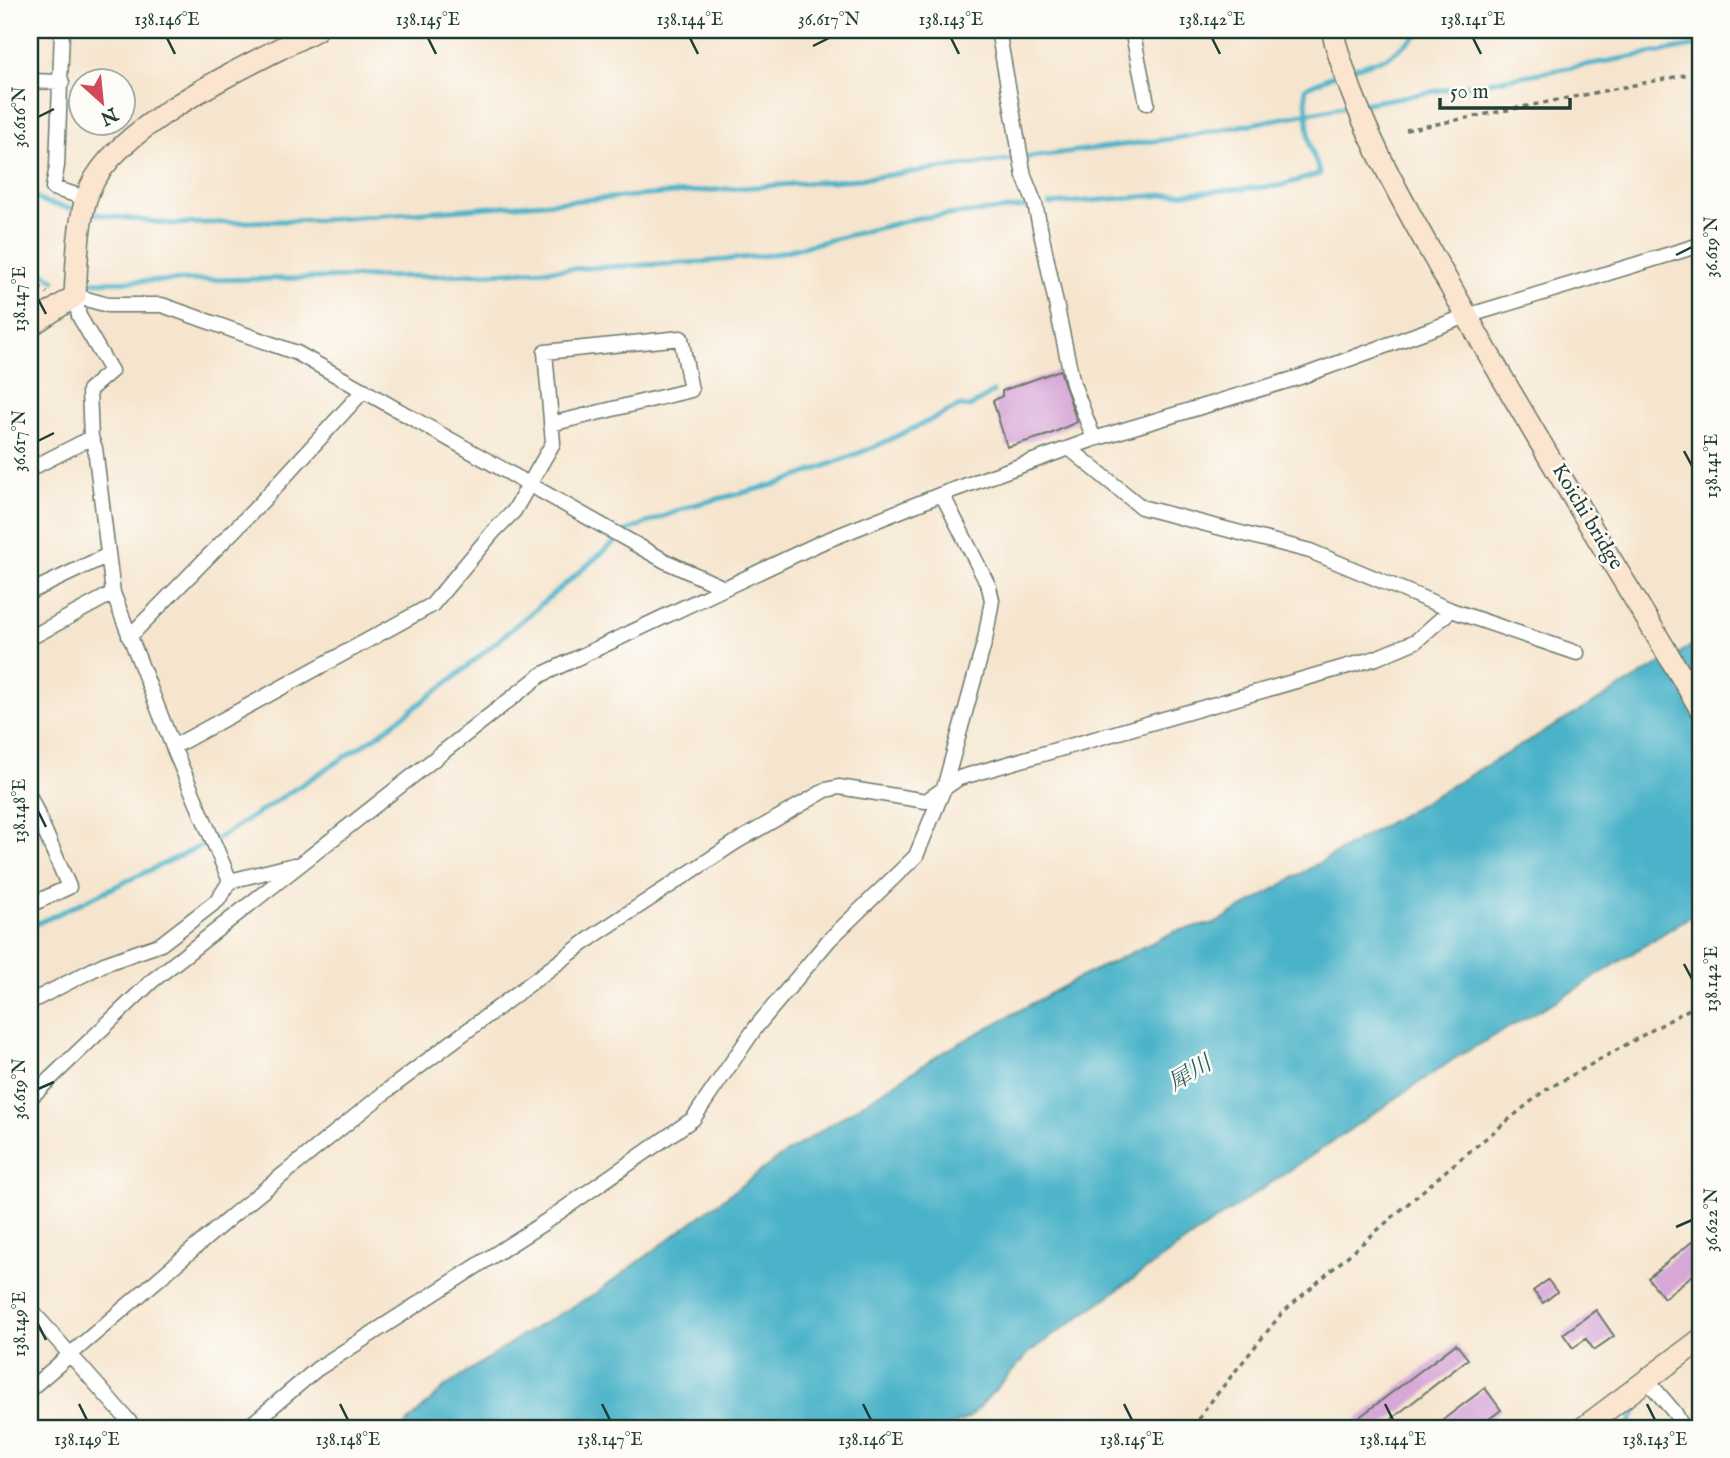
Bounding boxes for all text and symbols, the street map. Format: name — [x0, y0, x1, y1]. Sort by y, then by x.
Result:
text: 138.146°E — [134, 9, 200, 32]
text: 138.145°E — [396, 9, 460, 32]
text: 138.144°E — [657, 9, 723, 32]
text: 36.617°N — [798, 9, 860, 32]
text: 138.143°E — [919, 9, 983, 32]
text: 138.142°E — [1179, 9, 1245, 32]
text: 138.141°E — [1441, 9, 1505, 32]
north arrow — [66, 66, 136, 136]
scale bar — [1440, 66, 1569, 110]
text: 50 m — [1450, 79, 1489, 106]
text: 36.616°N — [9, 86, 32, 148]
text: N — [96, 100, 122, 130]
text: 36.619°N — [1701, 216, 1724, 278]
text: 138.147°E — [9, 266, 32, 332]
text: 36.617°N — [9, 410, 32, 472]
text: 138.141°E — [1701, 434, 1724, 498]
street label: Koichi bridge — [1545, 459, 1629, 575]
text: 138.148°E — [9, 778, 32, 844]
text: 138.142°E — [1701, 946, 1724, 1012]
water label: 犀川 — [1163, 1048, 1220, 1098]
text: 36.619°N — [9, 1058, 32, 1120]
text: 36.622°N — [1701, 1188, 1724, 1252]
text: 138.149°E — [9, 1291, 32, 1357]
text: 138.149°E — [54, 1429, 120, 1452]
text: 138.148°E — [315, 1429, 381, 1452]
text: 138.147°E — [577, 1429, 643, 1452]
text: 138.146°E — [838, 1429, 904, 1452]
text: 138.145°E — [1100, 1429, 1164, 1452]
text: 138.144°E — [1360, 1429, 1426, 1452]
text: 138.143°E — [1623, 1429, 1687, 1452]

